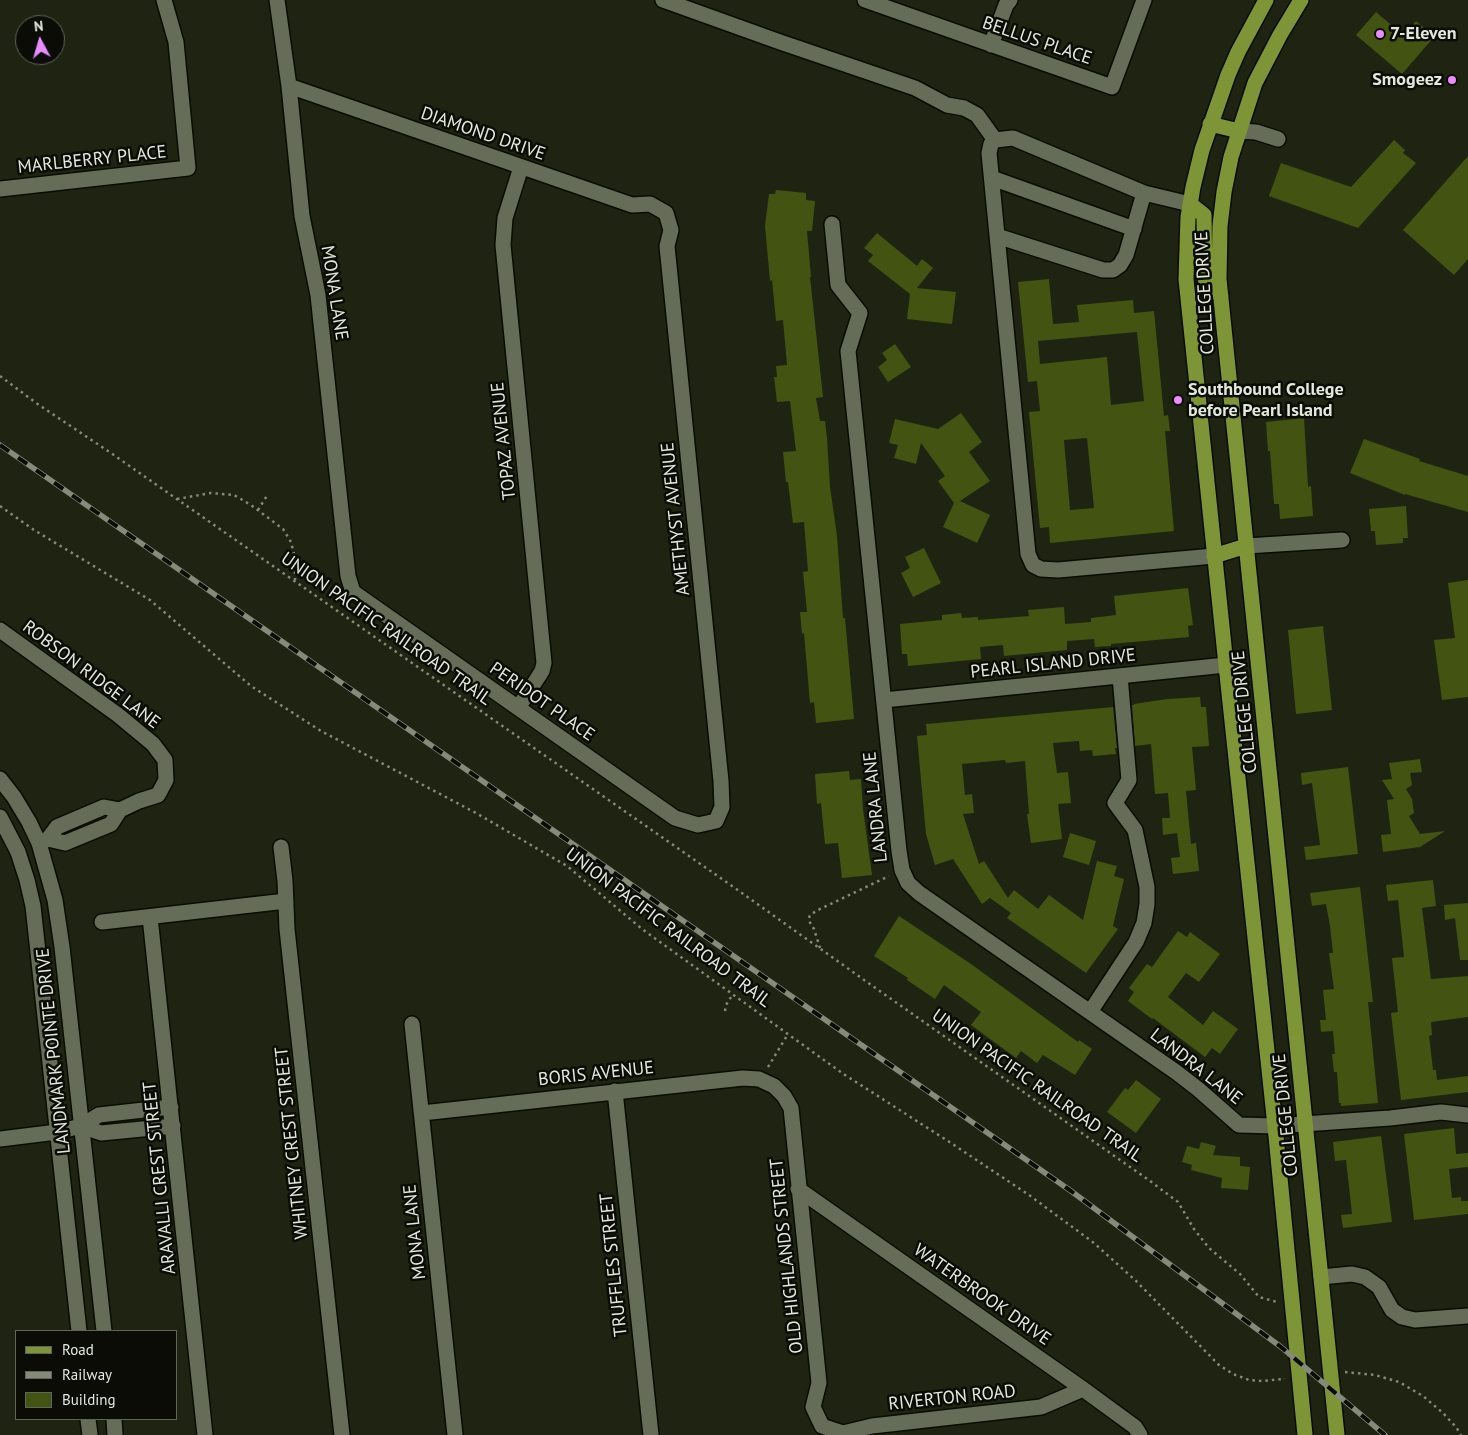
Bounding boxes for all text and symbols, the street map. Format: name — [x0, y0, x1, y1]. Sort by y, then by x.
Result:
street label: BELLUS PLACE — [979, 12, 1095, 70]
north arrow — [15, 15, 65, 65]
text: N — [33, 17, 44, 36]
place label: 7-Eleven — [1390, 23, 1457, 45]
marker: 7-Eleven — [1374, 28, 1386, 40]
place label: Smogeez — [1372, 69, 1442, 91]
marker: Smogeez — [1446, 74, 1458, 86]
street label: DIAMOND DRIVE — [418, 103, 548, 165]
street label: MARLBERRY PLACE — [16, 141, 168, 179]
street label: COLLEGE DRIVE — [1191, 231, 1219, 355]
street label: MONA LANE — [316, 244, 352, 342]
place label: Southbound College before Pearl Island — [1188, 379, 1344, 422]
street label: TOPAZ AVENUE — [487, 381, 521, 501]
marker: Southbound College before Pearl Island — [1172, 394, 1184, 406]
street label: AMETHYST AVENUE — [657, 441, 695, 597]
street label: UNION PACIFIC RAILROAD TRAIL — [277, 548, 495, 710]
street label: ROBSON RIDGE LANE — [18, 616, 164, 734]
street label: PEARL ISLAND DRIVE — [969, 645, 1137, 683]
street label: COLLEGE DRIVE — [1228, 649, 1262, 775]
street label: PERIDOT PLACE — [485, 658, 599, 746]
street label: LANDRA LANE — [859, 751, 893, 863]
street label: UNION PACIFIC RAILROAD TRAIL — [561, 844, 775, 1012]
street label: LANDMARK POINTE DRIVE — [32, 947, 76, 1155]
street label: UNION PACIFIC RAILROAD TRAIL — [928, 1005, 1146, 1167]
street label: LANDRA LANE — [1146, 1024, 1246, 1110]
street label: WHITNEY CREST STREET — [271, 1046, 313, 1240]
street label: COLLEGE DRIVE — [1269, 1052, 1303, 1178]
street label: BORIS AVENUE — [537, 1057, 655, 1091]
street label: ARAVALLI CREST STREET — [139, 1081, 181, 1275]
street label: OLD HIGHLANDS STREET — [766, 1157, 808, 1355]
street label: MONA LANE — [399, 1183, 431, 1281]
street label: TRUFFLES STREET — [596, 1192, 632, 1338]
street label: WATERBROOK DRIVE — [909, 1240, 1055, 1350]
legend — [15, 1330, 178, 1420]
text: Road — [62, 1340, 94, 1359]
text: Railway — [62, 1365, 112, 1384]
street label: RIVERTON ROAD — [887, 1381, 1017, 1415]
text: Building — [62, 1390, 116, 1409]

